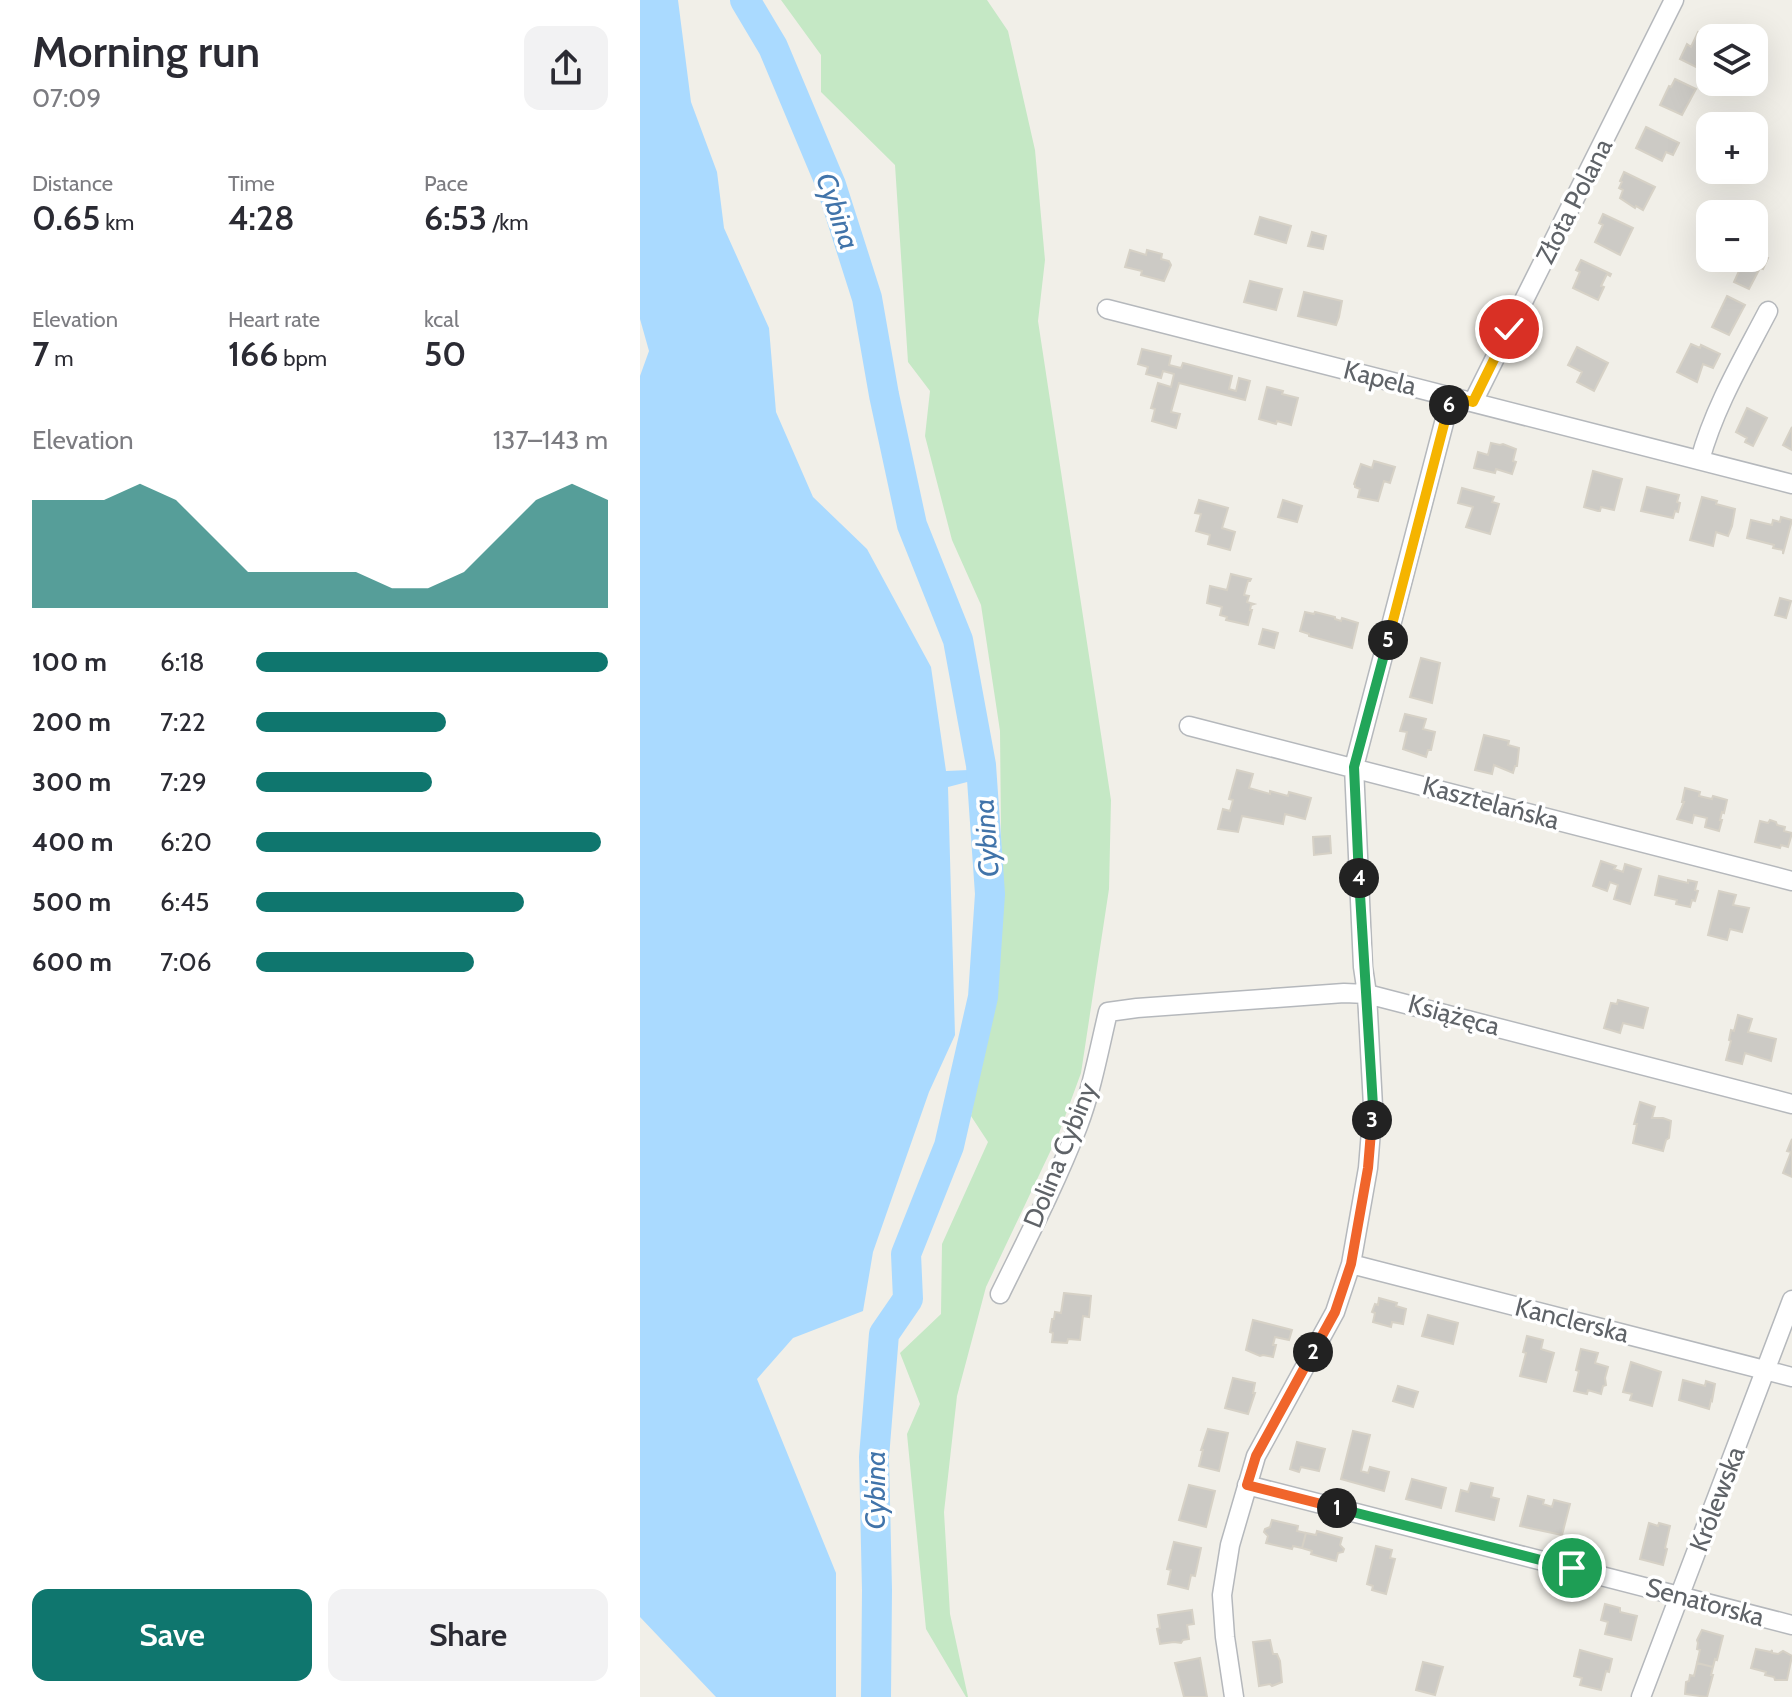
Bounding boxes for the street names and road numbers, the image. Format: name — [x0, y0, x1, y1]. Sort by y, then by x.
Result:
street label: Złota Polana — [1529, 133, 1619, 269]
street label: Kapela — [1340, 354, 1420, 403]
street label: Kasztelańska — [1419, 769, 1563, 837]
street label: Książęca — [1405, 987, 1504, 1043]
street label: Dolina Cybiny — [1016, 1078, 1104, 1232]
street label: Kanclerska — [1512, 1290, 1633, 1350]
street label: Królewska — [1682, 1442, 1752, 1556]
street label: Senatorska — [1642, 1571, 1768, 1633]

